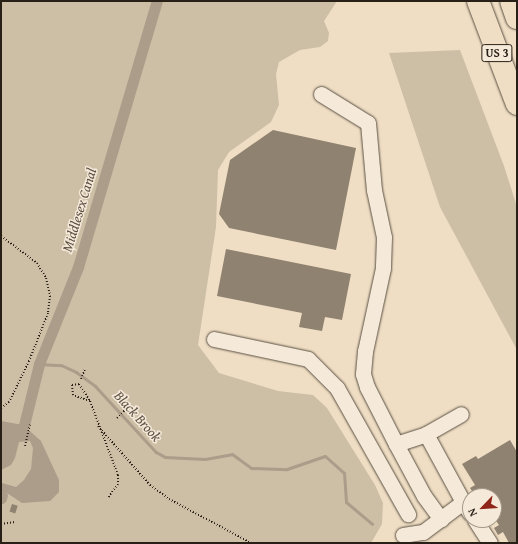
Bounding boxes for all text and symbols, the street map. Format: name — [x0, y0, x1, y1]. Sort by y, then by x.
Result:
road number: US 3 — [481, 43, 513, 63]
water label: Middlesex Canal — [58, 166, 100, 254]
water label: Black Brook — [111, 387, 165, 445]
north arrow — [462, 488, 502, 528]
text: N — [463, 506, 481, 519]

